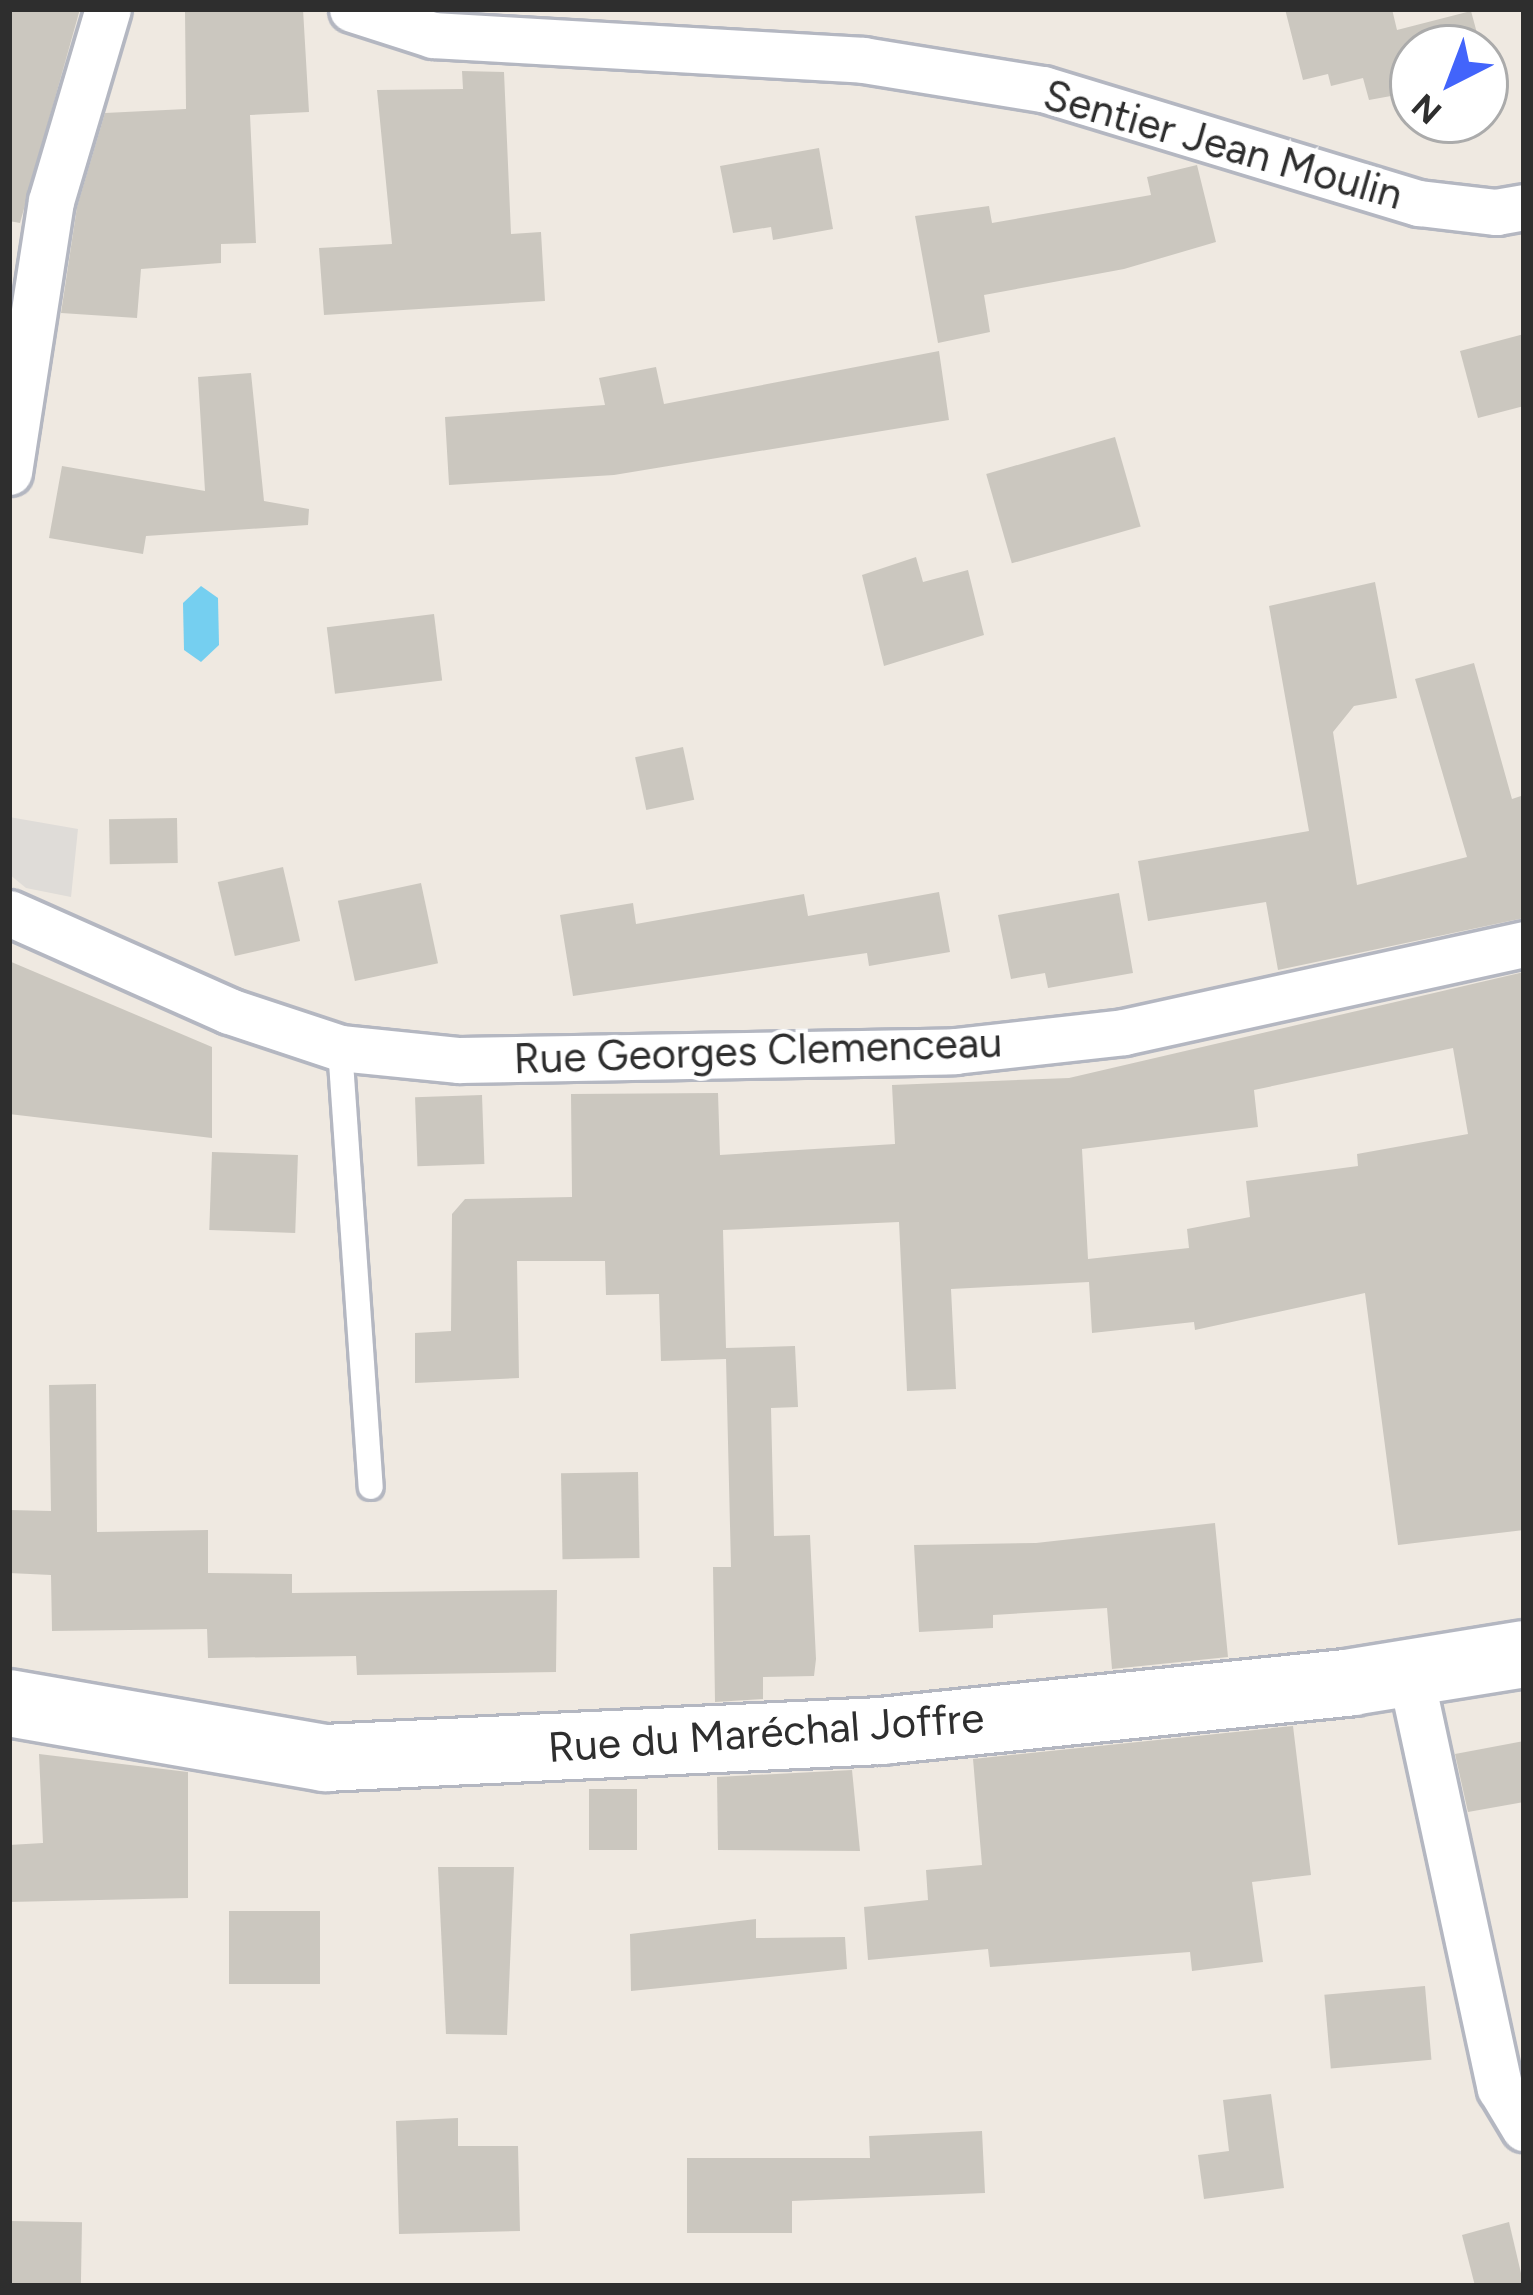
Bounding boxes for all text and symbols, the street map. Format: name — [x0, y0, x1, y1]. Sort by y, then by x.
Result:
north arrow — [1389, 24, 1509, 144]
street label: Sentier Jean Moulin — [1038, 70, 1408, 220]
text: N — [1404, 86, 1449, 132]
street label: Rue Georges Clemenceau — [513, 1017, 1003, 1085]
street label: Rue du Maréchal Joffre — [546, 1693, 986, 1773]

